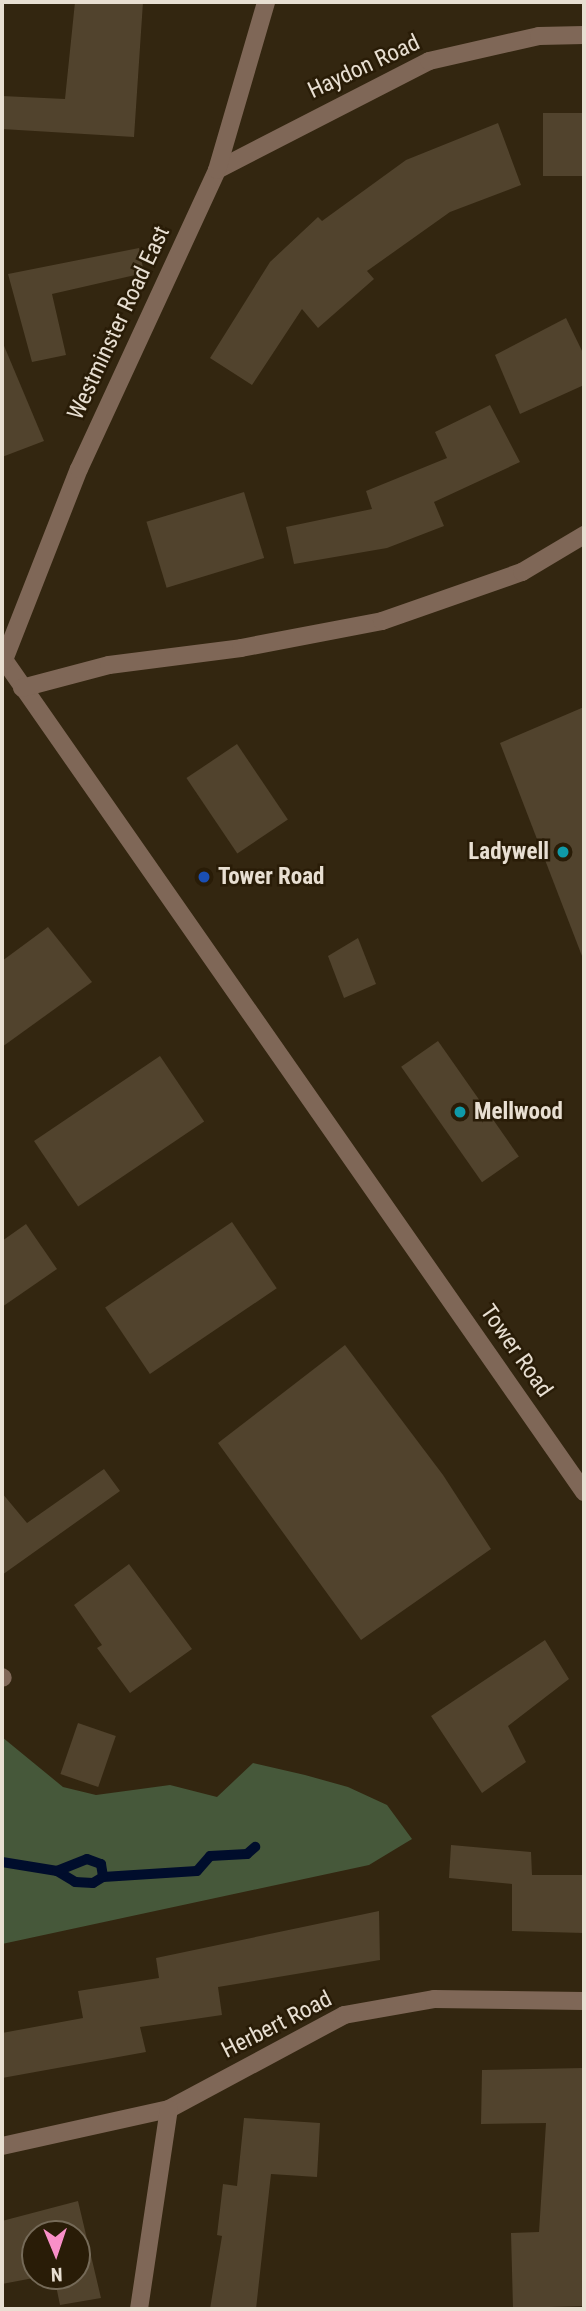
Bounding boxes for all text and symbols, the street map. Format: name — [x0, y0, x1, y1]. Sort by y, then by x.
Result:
street label: Haydon Road — [304, 29, 424, 105]
street label: Westminster Road East — [62, 222, 176, 424]
place label: Ladywell — [468, 838, 549, 866]
marker: Ladywell — [555, 844, 571, 860]
place label: Tower Road — [218, 863, 325, 891]
marker: Tower Road — [196, 869, 212, 885]
place label: Mellwood — [474, 1098, 563, 1126]
marker: Mellwood — [452, 1104, 468, 1120]
street label: Tower Road — [474, 1299, 558, 1403]
street label: Herbert Road — [217, 1985, 337, 2065]
north arrow — [21, 2220, 91, 2290]
text: N — [50, 2263, 63, 2286]

